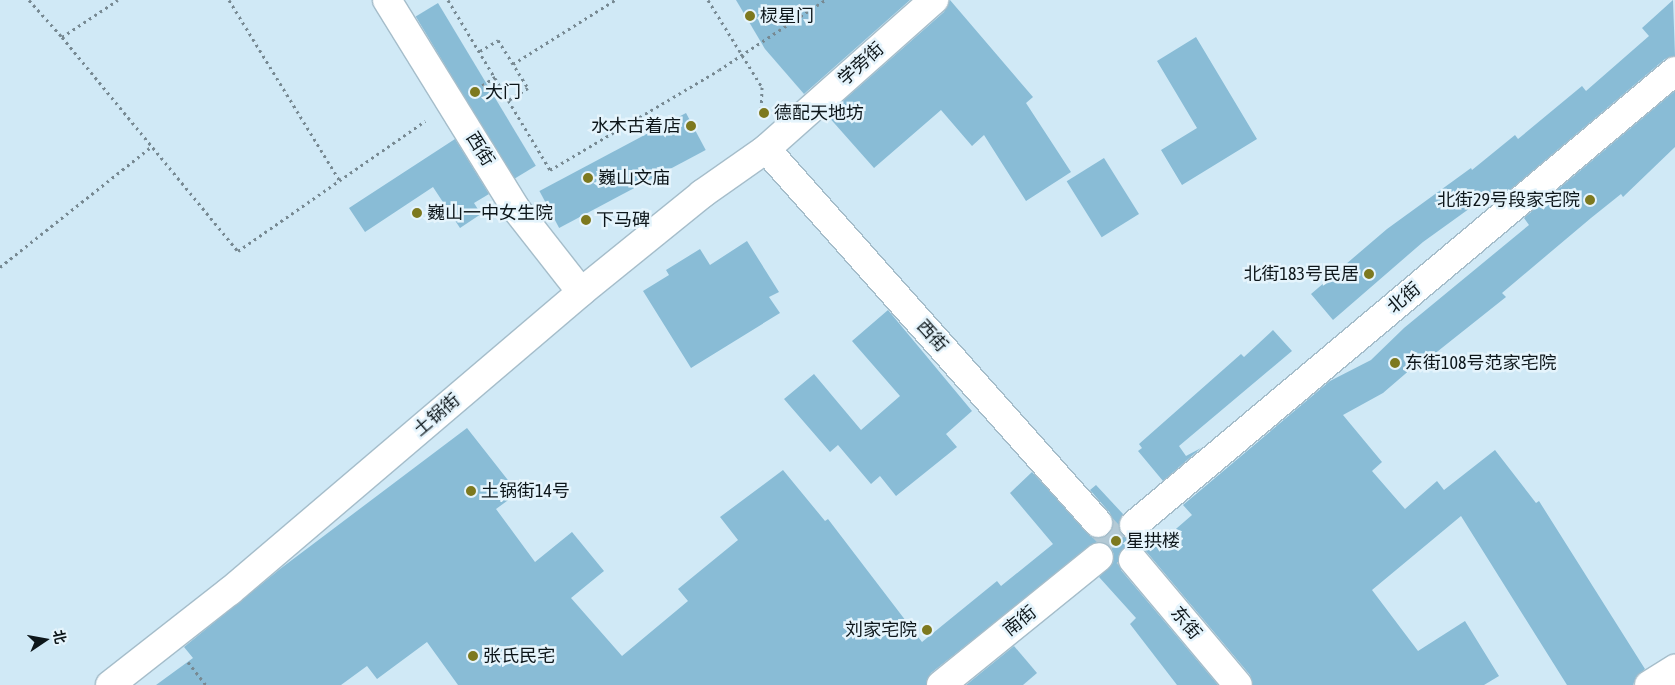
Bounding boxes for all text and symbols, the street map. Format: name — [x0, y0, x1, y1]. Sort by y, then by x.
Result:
place label: 棂星门 — [760, 5, 814, 27]
marker: 棂星门 — [744, 10, 756, 22]
street label: 学旁街 — [834, 38, 888, 90]
place label: 大门 — [485, 81, 521, 103]
marker: 大门 — [469, 86, 481, 98]
place label: 德配天地坊 — [774, 102, 864, 124]
marker: 德配天地坊 — [758, 107, 770, 119]
place label: 水木古着店 — [591, 115, 681, 137]
marker: 水木古着店 — [685, 120, 697, 132]
street label: 西街 — [461, 128, 499, 170]
place label: 巍山文庙 — [598, 167, 670, 189]
marker: 巍山文庙 — [582, 172, 594, 184]
place label: 北街29号段家宅院 — [1437, 189, 1580, 211]
marker: 北街29号段家宅院 — [1584, 194, 1596, 206]
place label: 巍山一中女生院 — [427, 202, 553, 224]
marker: 巍山一中女生院 — [411, 207, 423, 219]
place label: 下马碑 — [596, 209, 650, 231]
marker: 下马碑 — [580, 214, 592, 226]
place label: 北街183号民居 — [1244, 263, 1359, 285]
marker: 北街183号民居 — [1363, 268, 1375, 280]
street label: 北街 — [1383, 278, 1425, 318]
street label: 西街 — [912, 315, 952, 357]
place label: 东街108号范家宅院 — [1405, 352, 1556, 374]
marker: 东街108号范家宅院 — [1389, 357, 1401, 369]
street label: 土锅街 — [409, 389, 465, 441]
place label: 土锅街14号 — [481, 480, 570, 502]
marker: 土锅街14号 — [465, 485, 477, 497]
place label: 星拱楼 — [1126, 530, 1180, 552]
marker: 星拱楼 — [1110, 535, 1122, 547]
street label: 南街 — [999, 601, 1041, 641]
street label: 东街 — [1166, 602, 1206, 644]
north arrow — [20, 615, 70, 665]
place label: 刘家宅院 — [845, 619, 917, 641]
marker: 刘家宅院 — [921, 624, 933, 636]
text: 北 — [50, 628, 69, 645]
place label: 张氏民宅 — [483, 645, 555, 667]
marker: 张氏民宅 — [467, 650, 479, 662]

